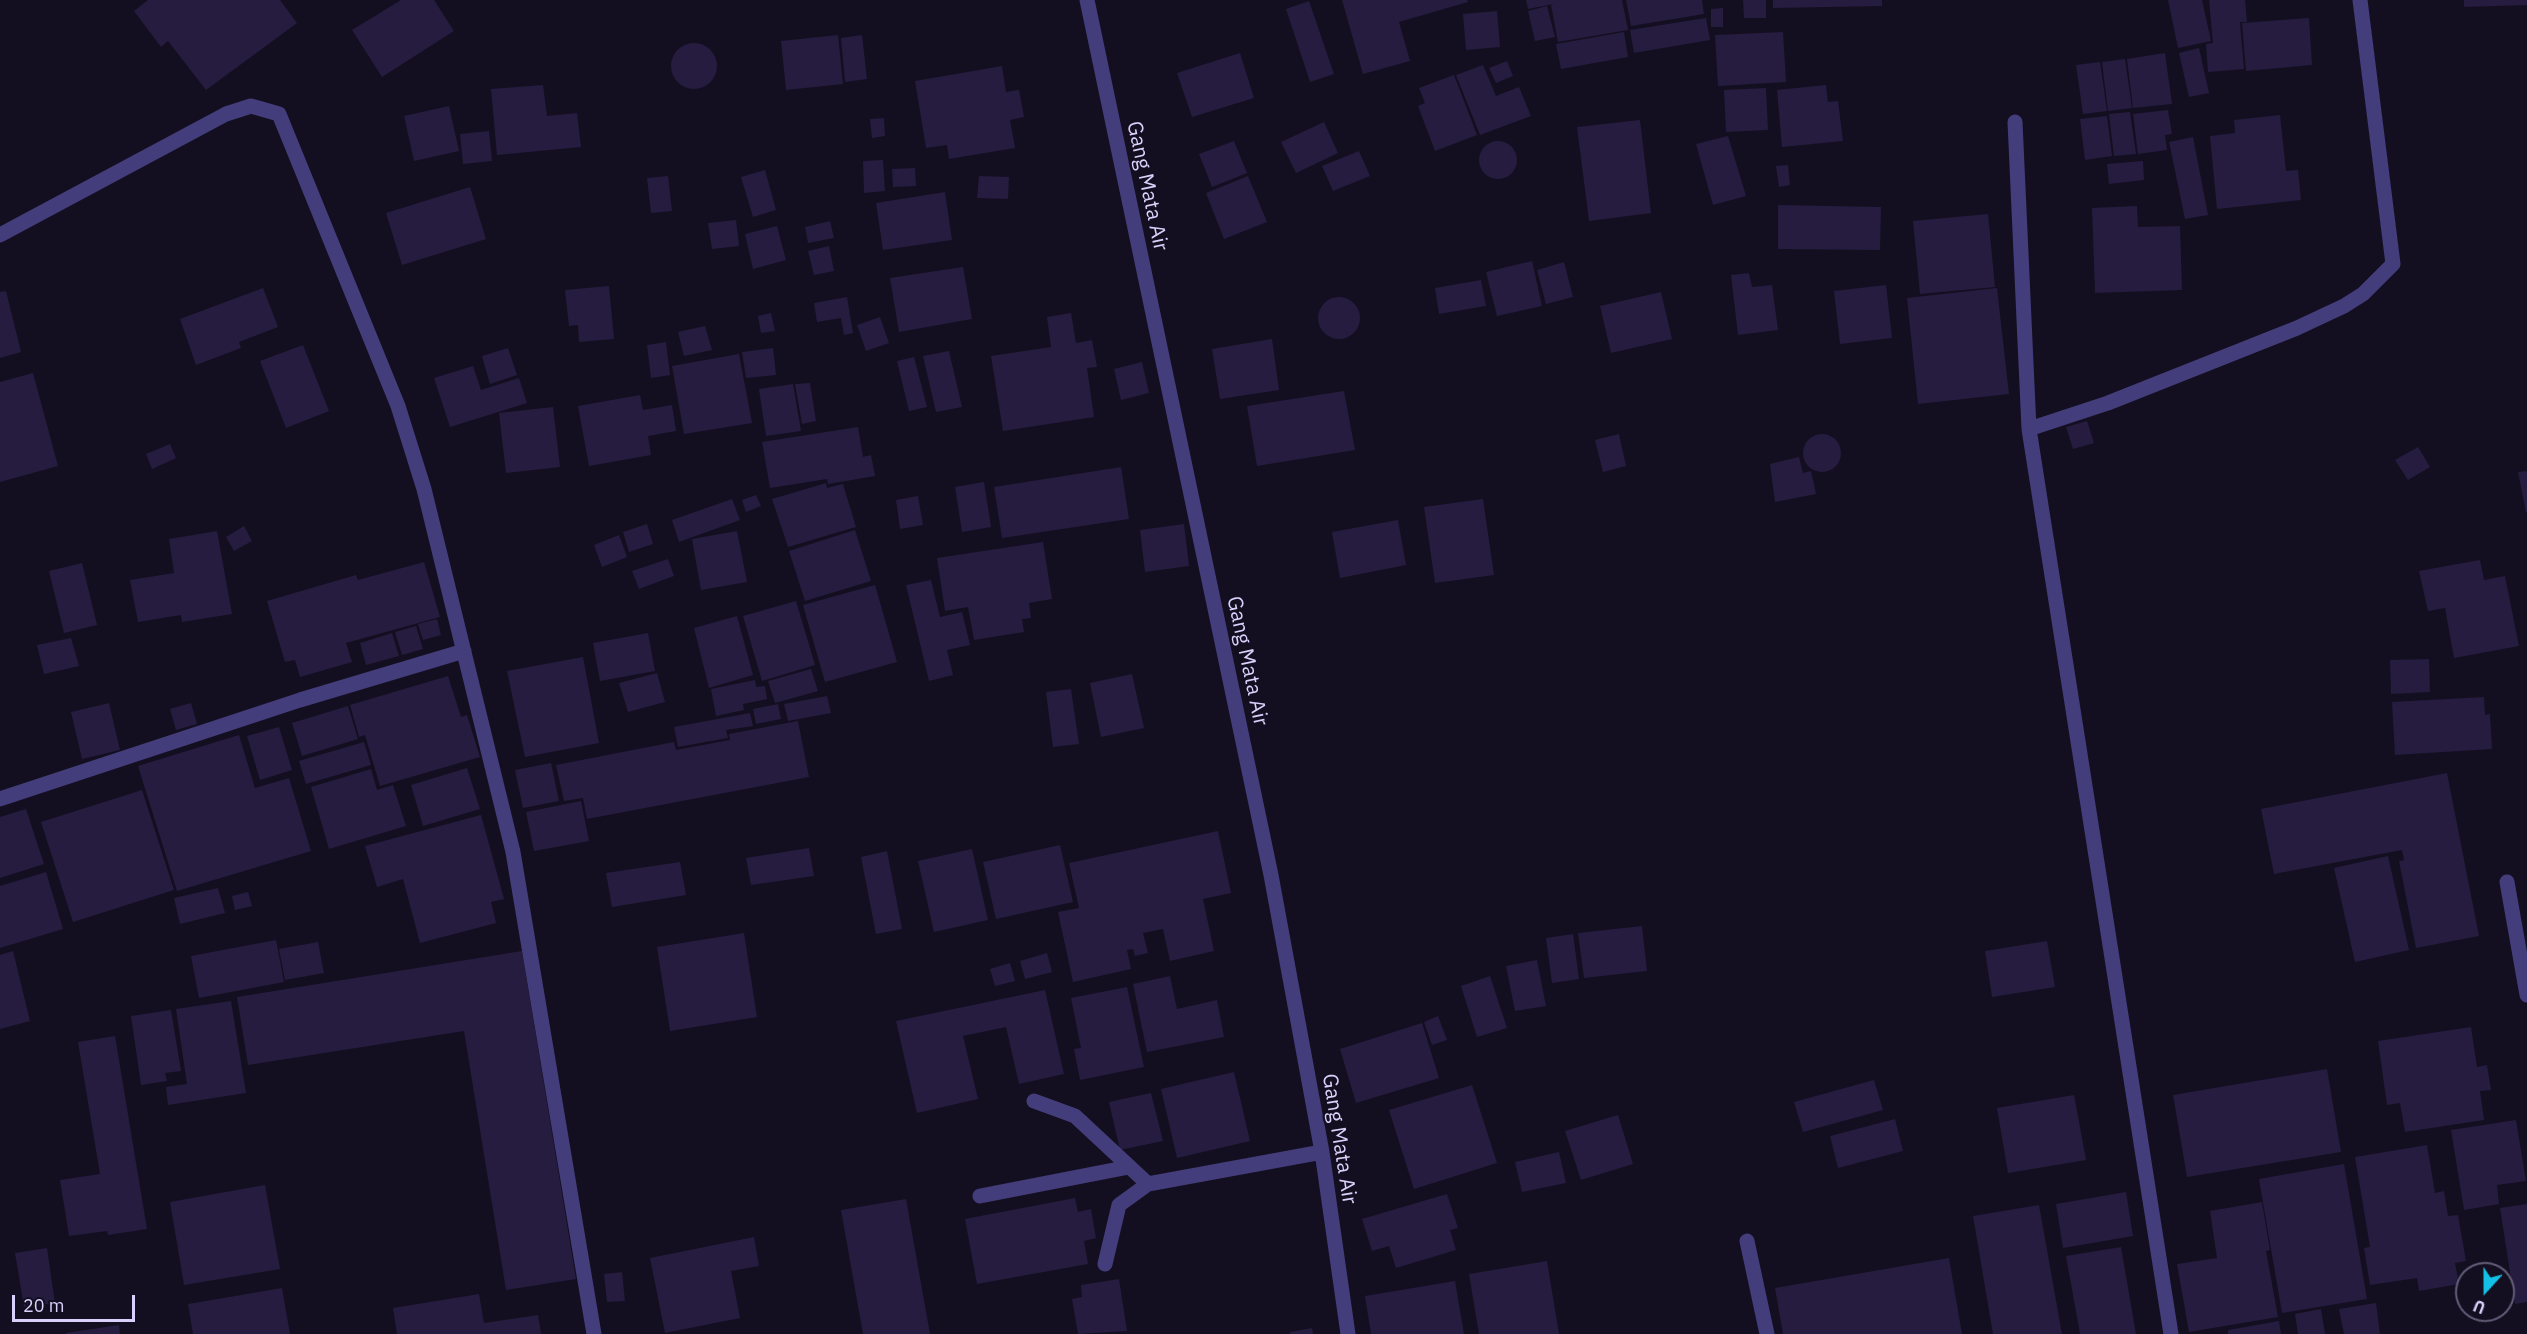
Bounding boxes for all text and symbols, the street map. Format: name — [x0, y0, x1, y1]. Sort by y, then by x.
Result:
street label: Gang Mata Air — [1121, 119, 1173, 253]
street label: Gang Mata Air — [1221, 594, 1273, 728]
street label: Gang Mata Air — [1316, 1072, 1362, 1206]
north arrow — [2455, 1262, 2515, 1322]
scale bar — [15, 1283, 138, 1321]
text: 20 m — [23, 1294, 65, 1317]
text: U — [2471, 1296, 2488, 1318]

